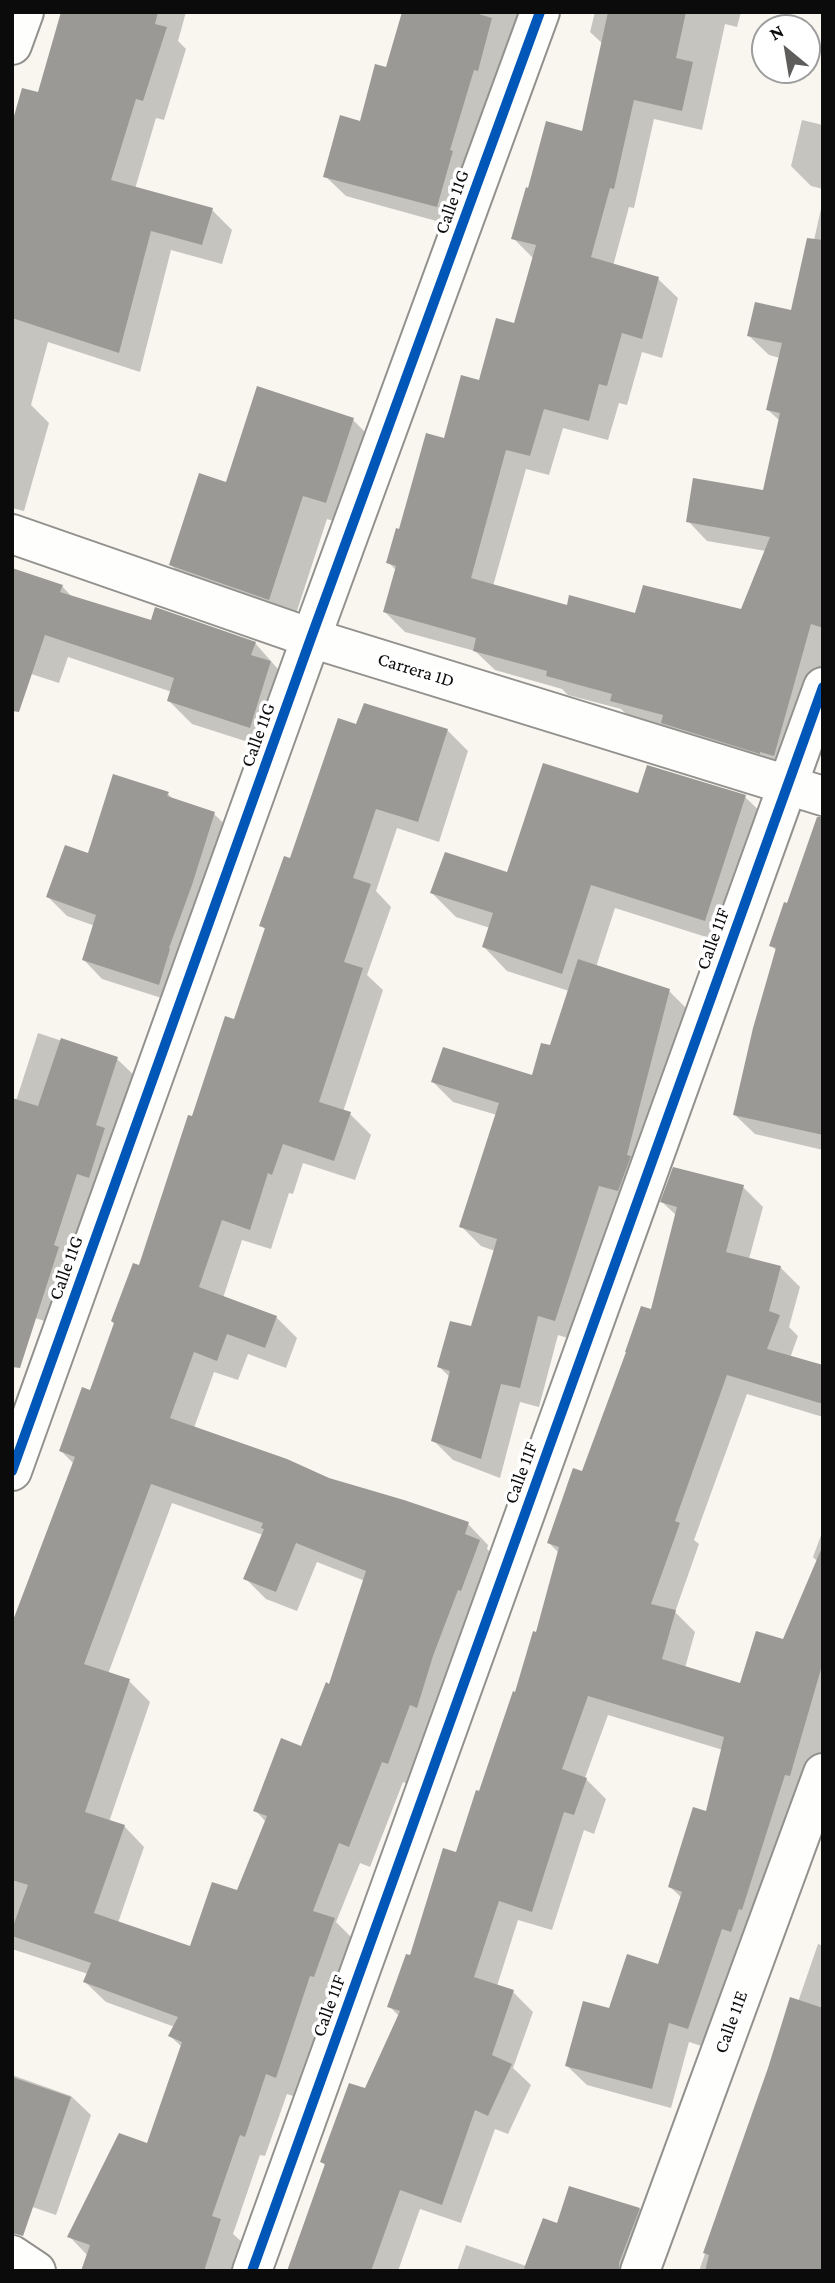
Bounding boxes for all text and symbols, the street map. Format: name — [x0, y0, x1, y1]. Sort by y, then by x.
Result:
north arrow — [751, 14, 821, 84]
text: N — [765, 20, 787, 44]
street label: Calle 11G — [430, 167, 474, 237]
street label: Carrera 1D — [375, 648, 457, 692]
street label: Calle 11G — [236, 700, 280, 770]
street label: Calle 11F — [691, 905, 735, 973]
street label: Calle 11G — [44, 1233, 88, 1303]
street label: Calle 11F — [499, 1439, 543, 1507]
street label: Calle 11F — [307, 1972, 351, 2040]
street label: Calle 11E — [709, 1988, 753, 2056]

